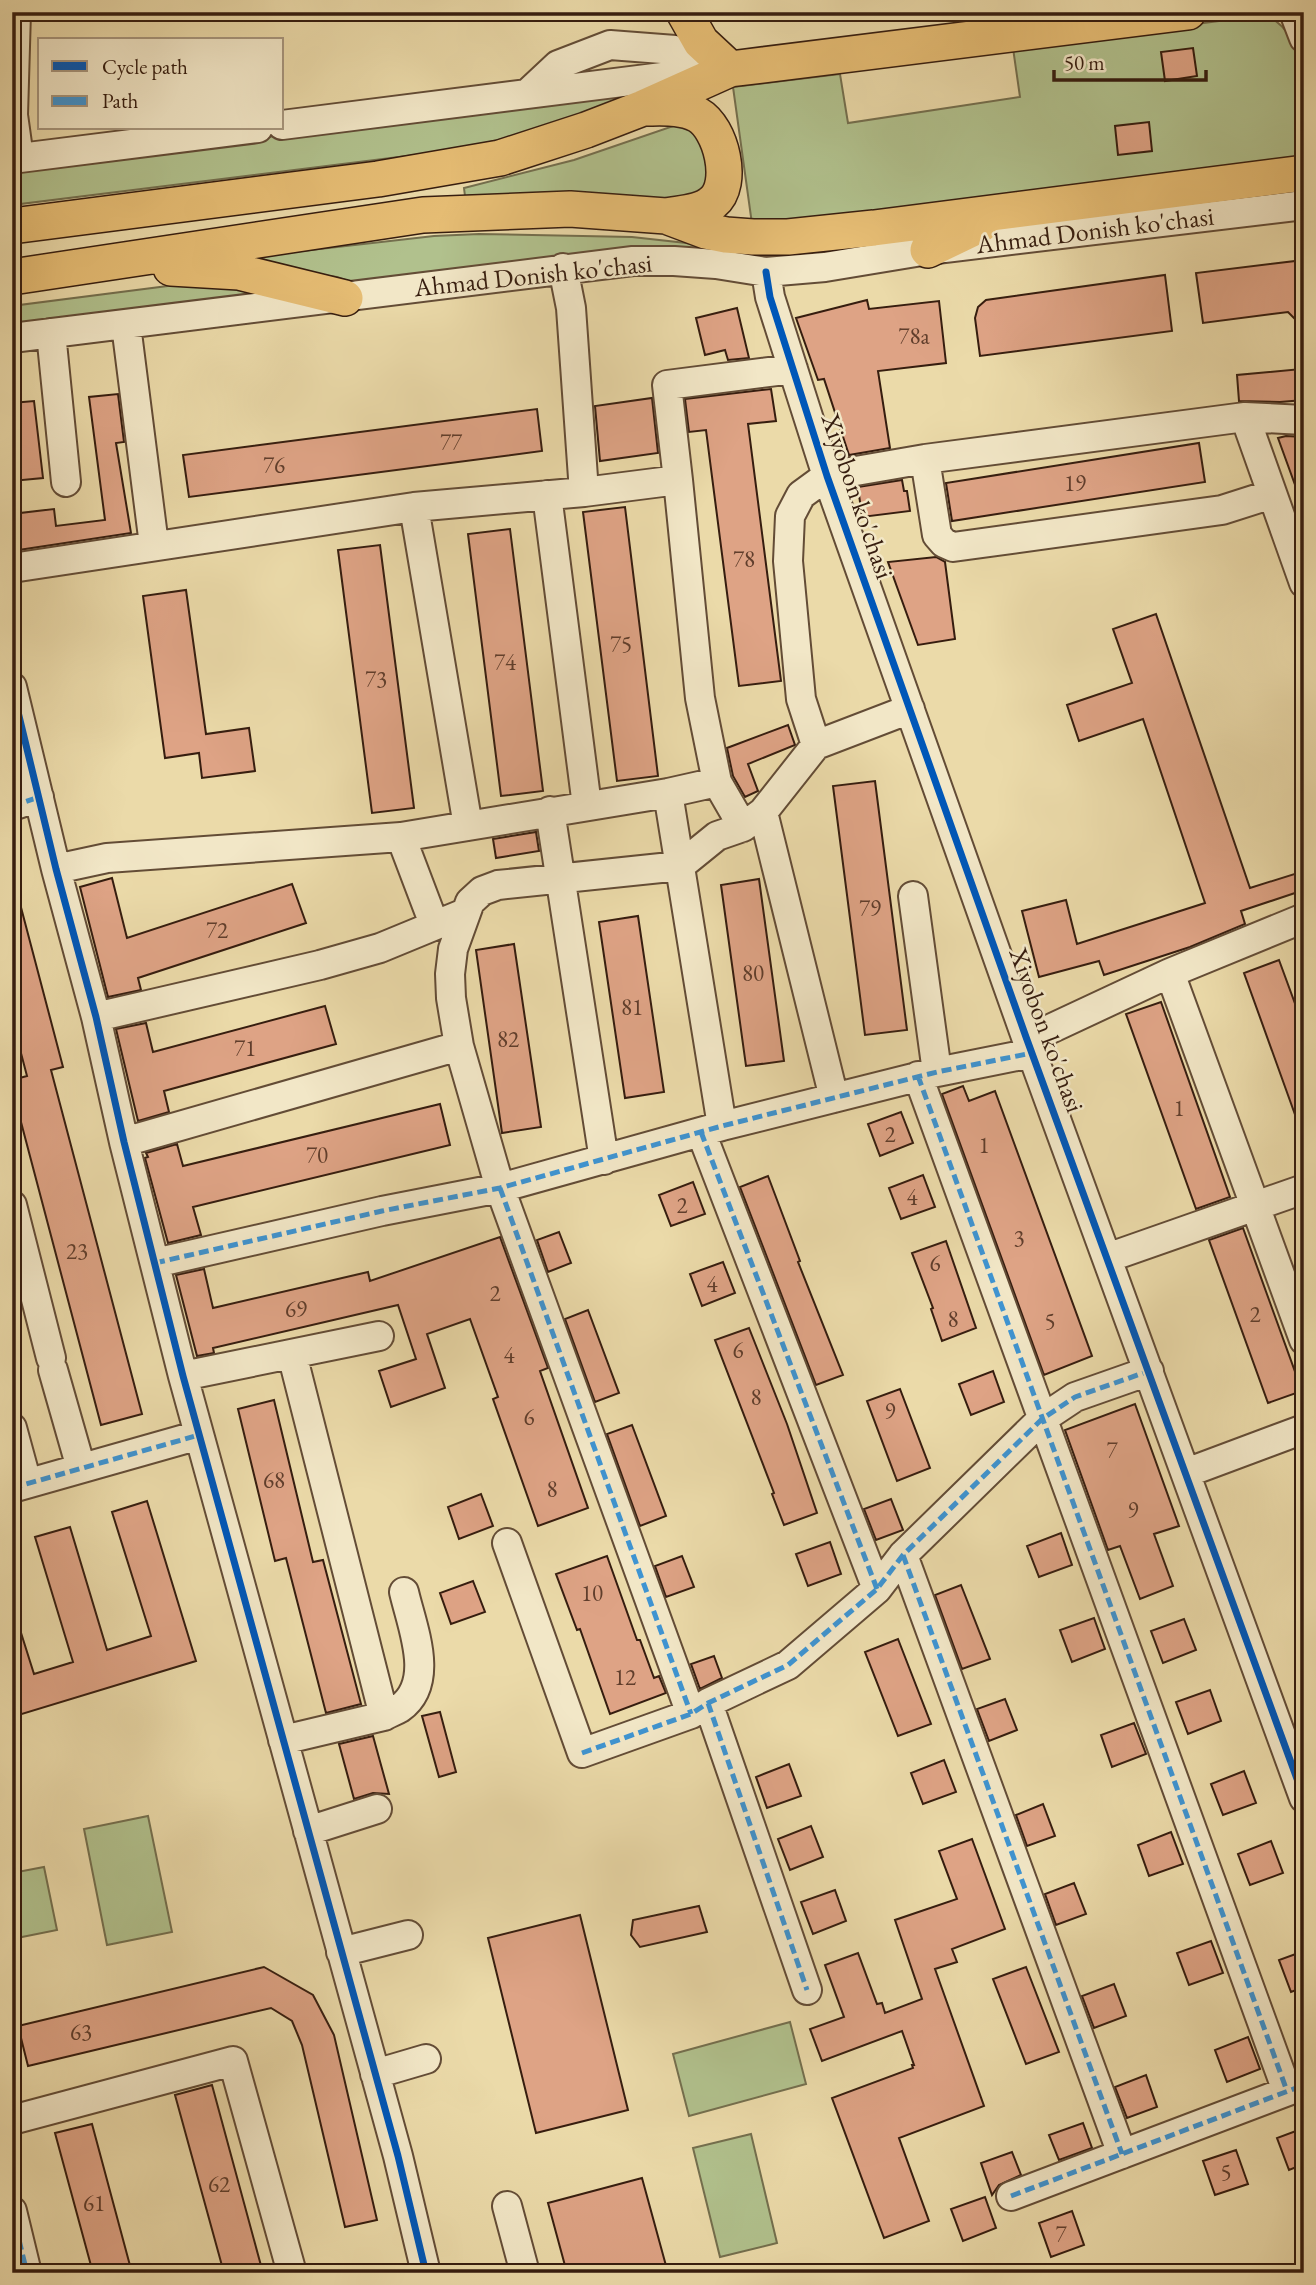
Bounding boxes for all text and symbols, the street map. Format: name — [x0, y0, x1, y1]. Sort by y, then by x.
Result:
legend — [38, 38, 284, 130]
scale bar — [1054, 38, 1206, 82]
text: 50 m — [1064, 49, 1105, 76]
text: Cycle path — [102, 53, 188, 80]
text: Path — [102, 87, 139, 114]
street label: Ahmad Donish ko'chasi — [973, 199, 1216, 262]
street label: Ahmad Donish ko'chasi — [411, 246, 654, 305]
house number: 78a — [898, 321, 930, 351]
street label: Xiyobon ko'chasi — [813, 408, 902, 583]
house number: 77 — [440, 427, 463, 457]
house number: 76 — [263, 450, 285, 480]
house number: 19 — [1064, 468, 1086, 498]
house number: 78 — [733, 544, 755, 574]
house number: 75 — [610, 629, 632, 659]
house number: 74 — [494, 647, 517, 677]
house number: 73 — [365, 664, 387, 694]
house number: 79 — [859, 893, 881, 923]
house number: 72 — [206, 915, 228, 945]
street label: Xiyobon ko'chasi — [1001, 942, 1093, 1117]
house number: 80 — [742, 958, 764, 988]
house number: 81 — [621, 992, 643, 1022]
house number: 82 — [497, 1024, 519, 1054]
house number: 71 — [234, 1033, 256, 1063]
house number: 1 — [1173, 1093, 1185, 1123]
house number: 2 — [884, 1119, 896, 1149]
house number: 1 — [978, 1130, 990, 1160]
house number: 70 — [306, 1140, 328, 1170]
house number: 4 — [906, 1182, 918, 1212]
house number: 2 — [676, 1190, 688, 1220]
house number: 3 — [1013, 1223, 1025, 1253]
house number: 23 — [66, 1236, 88, 1266]
house number: 6 — [929, 1248, 941, 1278]
house number: 4 — [706, 1269, 718, 1299]
house number: 2 — [489, 1278, 501, 1308]
house number: 69 — [285, 1294, 307, 1324]
house number: 2 — [1249, 1299, 1261, 1329]
house number: 8 — [947, 1304, 959, 1334]
house number: 5 — [1044, 1306, 1056, 1336]
house number: 6 — [732, 1335, 744, 1365]
house number: 4 — [503, 1340, 515, 1370]
house number: 8 — [750, 1382, 762, 1412]
house number: 9 — [884, 1396, 896, 1426]
house number: 6 — [523, 1402, 535, 1432]
house number: 7 — [1106, 1435, 1118, 1465]
house number: 68 — [263, 1465, 285, 1495]
house number: 8 — [546, 1474, 558, 1504]
house number: 9 — [1127, 1495, 1139, 1525]
house number: 10 — [581, 1578, 603, 1608]
house number: 12 — [614, 1662, 636, 1692]
house number: 63 — [70, 2017, 92, 2047]
house number: 5 — [1220, 2157, 1232, 2187]
house number: 62 — [208, 2169, 230, 2199]
house number: 61 — [83, 2188, 105, 2218]
house number: 7 — [1055, 2219, 1067, 2249]

